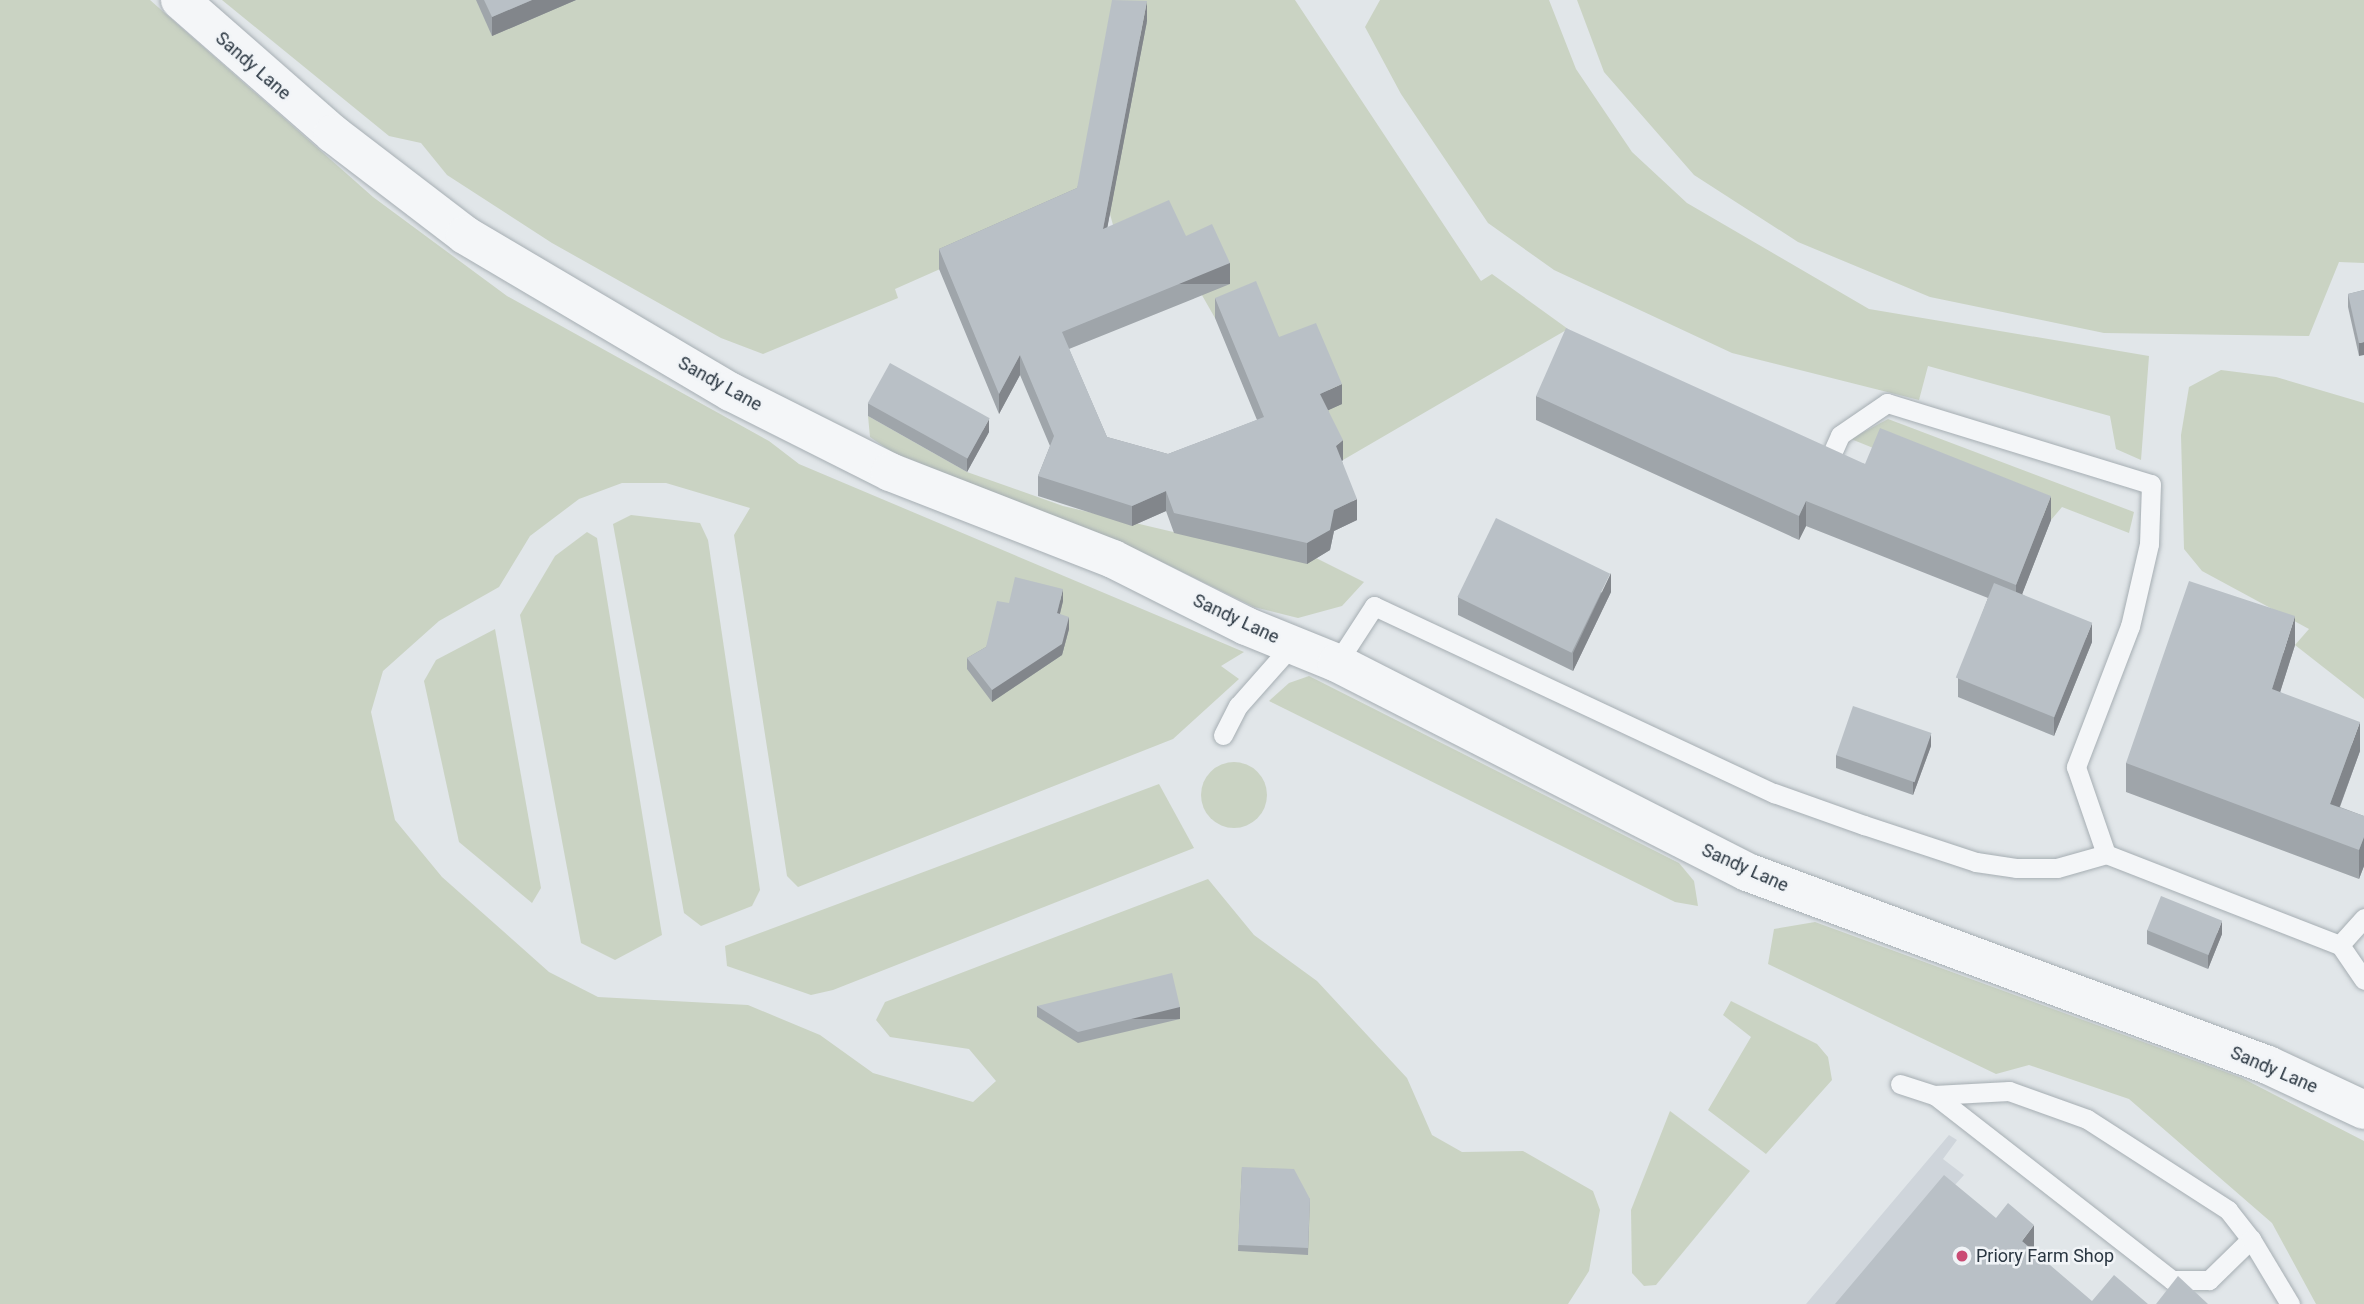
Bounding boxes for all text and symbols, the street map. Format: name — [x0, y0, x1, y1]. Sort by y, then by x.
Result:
street label: Sandy Lane — [211, 27, 295, 105]
street label: Sandy Lane — [674, 352, 766, 416]
street label: Sandy Lane — [1190, 590, 1282, 648]
street label: Sandy Lane — [1698, 839, 1792, 897]
street label: Sandy Lane — [2227, 1042, 2321, 1098]
place label: Priory Farm Shop — [1976, 1245, 2114, 1267]
marker: Priory Farm Shop — [1954, 1248, 1970, 1264]

